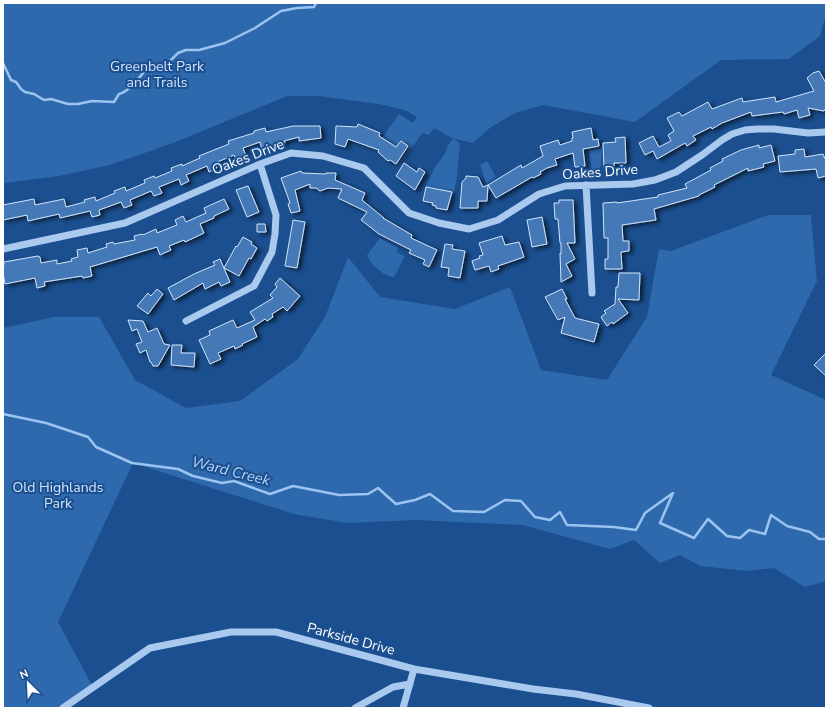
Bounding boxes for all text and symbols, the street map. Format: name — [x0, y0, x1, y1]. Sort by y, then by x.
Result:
park label: Greenbelt Park and Trails — [110, 57, 205, 92]
street label: Oakes Drive — [209, 135, 287, 179]
street label: Oakes Drive — [561, 160, 639, 184]
water label: Ward Creek — [190, 452, 273, 491]
park label: Old Highlands Park — [12, 478, 104, 513]
street label: Parkside Drive — [305, 618, 397, 660]
north arrow — [8, 663, 48, 703]
text: N — [17, 666, 31, 683]

